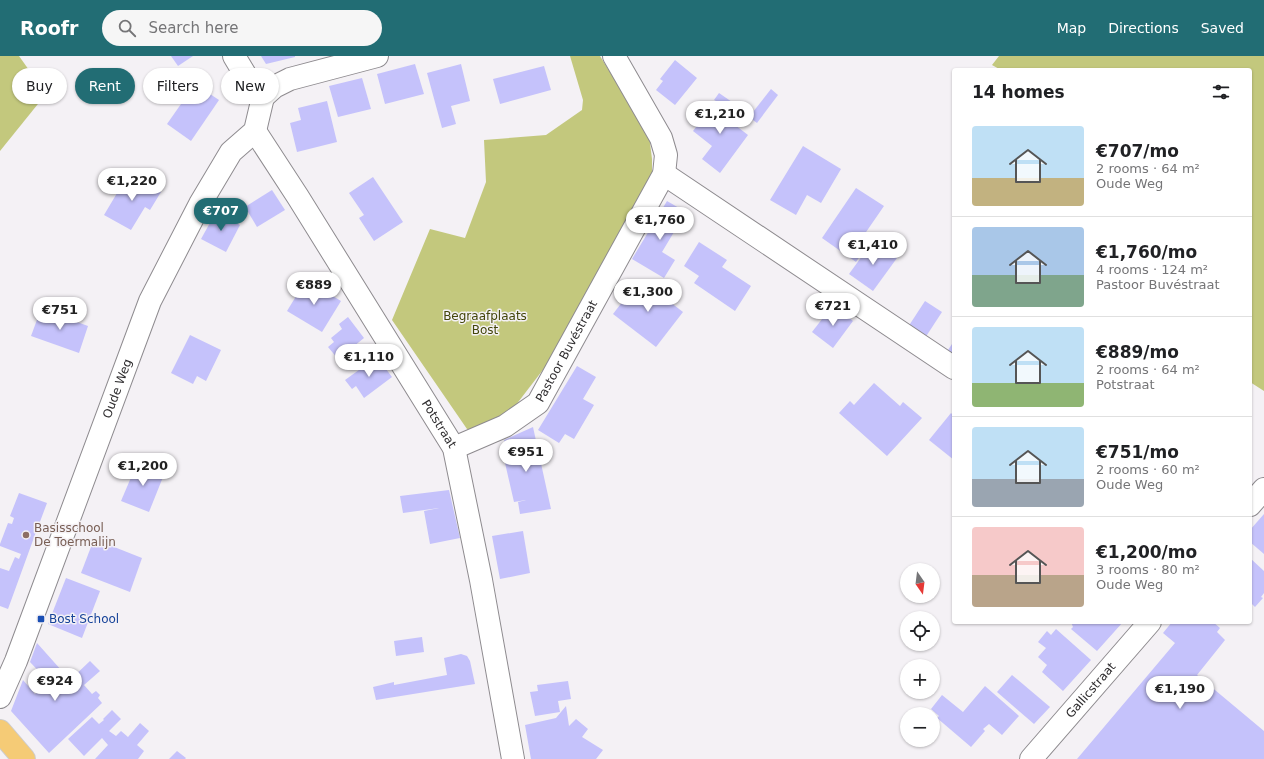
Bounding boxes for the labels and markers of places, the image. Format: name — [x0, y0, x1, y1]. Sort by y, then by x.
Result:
pin: €1,210 — [687, 101, 753, 135]
pin: €1,220 — [99, 168, 165, 202]
pin: €707 — [197, 198, 245, 232]
pin: €1,760 — [627, 207, 693, 241]
pin: €1,410 — [840, 232, 906, 266]
pin: €889 — [290, 272, 338, 306]
pin: €1,300 — [615, 279, 681, 313]
pin: €721 — [809, 293, 857, 327]
pin: €751 — [36, 297, 84, 331]
pin: €1,110 — [336, 344, 402, 378]
pin: €951 — [502, 439, 550, 473]
pin: €1,200 — [110, 453, 176, 487]
place label: Basisschool De Toermalijn — [34, 521, 116, 549]
marker: Basisschool De Toermalijn — [21, 530, 31, 540]
place label: Bost School — [49, 612, 119, 626]
marker: Bost School — [36, 614, 46, 624]
pin: €924 — [31, 668, 79, 702]
pin: €1,190 — [1147, 676, 1213, 710]

